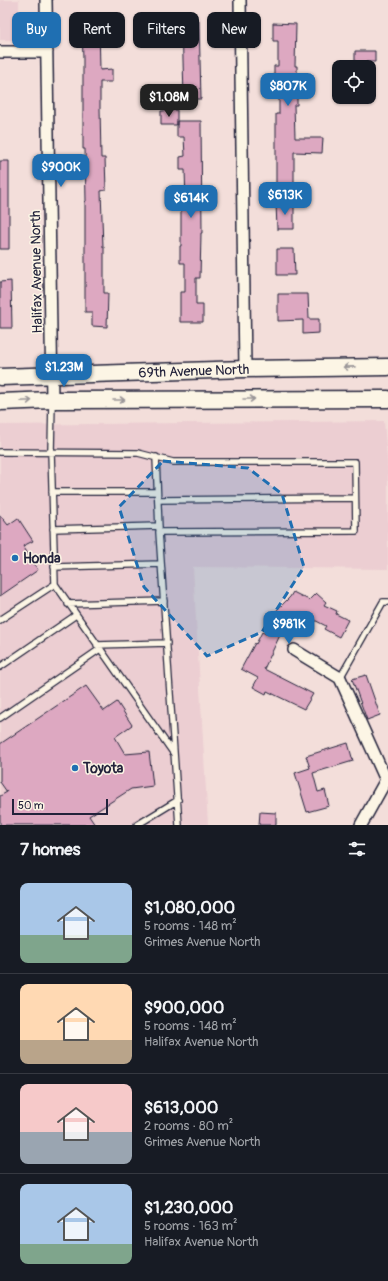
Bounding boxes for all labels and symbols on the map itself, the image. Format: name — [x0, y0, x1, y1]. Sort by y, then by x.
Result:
pin: $807K — [260, 73, 316, 107]
pin: $1.08M — [136, 84, 202, 118]
pin: $900K — [33, 154, 89, 188]
pin: $613K — [257, 182, 313, 216]
pin: $614K — [163, 185, 219, 219]
street label: Halifax Avenue North — [27, 210, 46, 334]
pin: $1.23M — [31, 354, 97, 388]
street label: 69th Avenue North — [138, 361, 250, 381]
one-way arrow — [343, 363, 356, 371]
one-way arrow — [242, 395, 255, 403]
one-way arrow — [112, 396, 125, 404]
one-way arrow — [19, 398, 32, 405]
place label: Honda — [23, 550, 61, 567]
marker: Honda — [10, 553, 20, 563]
pin: $981K — [261, 611, 317, 645]
place label: Toyota — [82, 760, 124, 777]
marker: Toyota — [70, 763, 80, 773]
scale bar — [12, 797, 108, 816]

